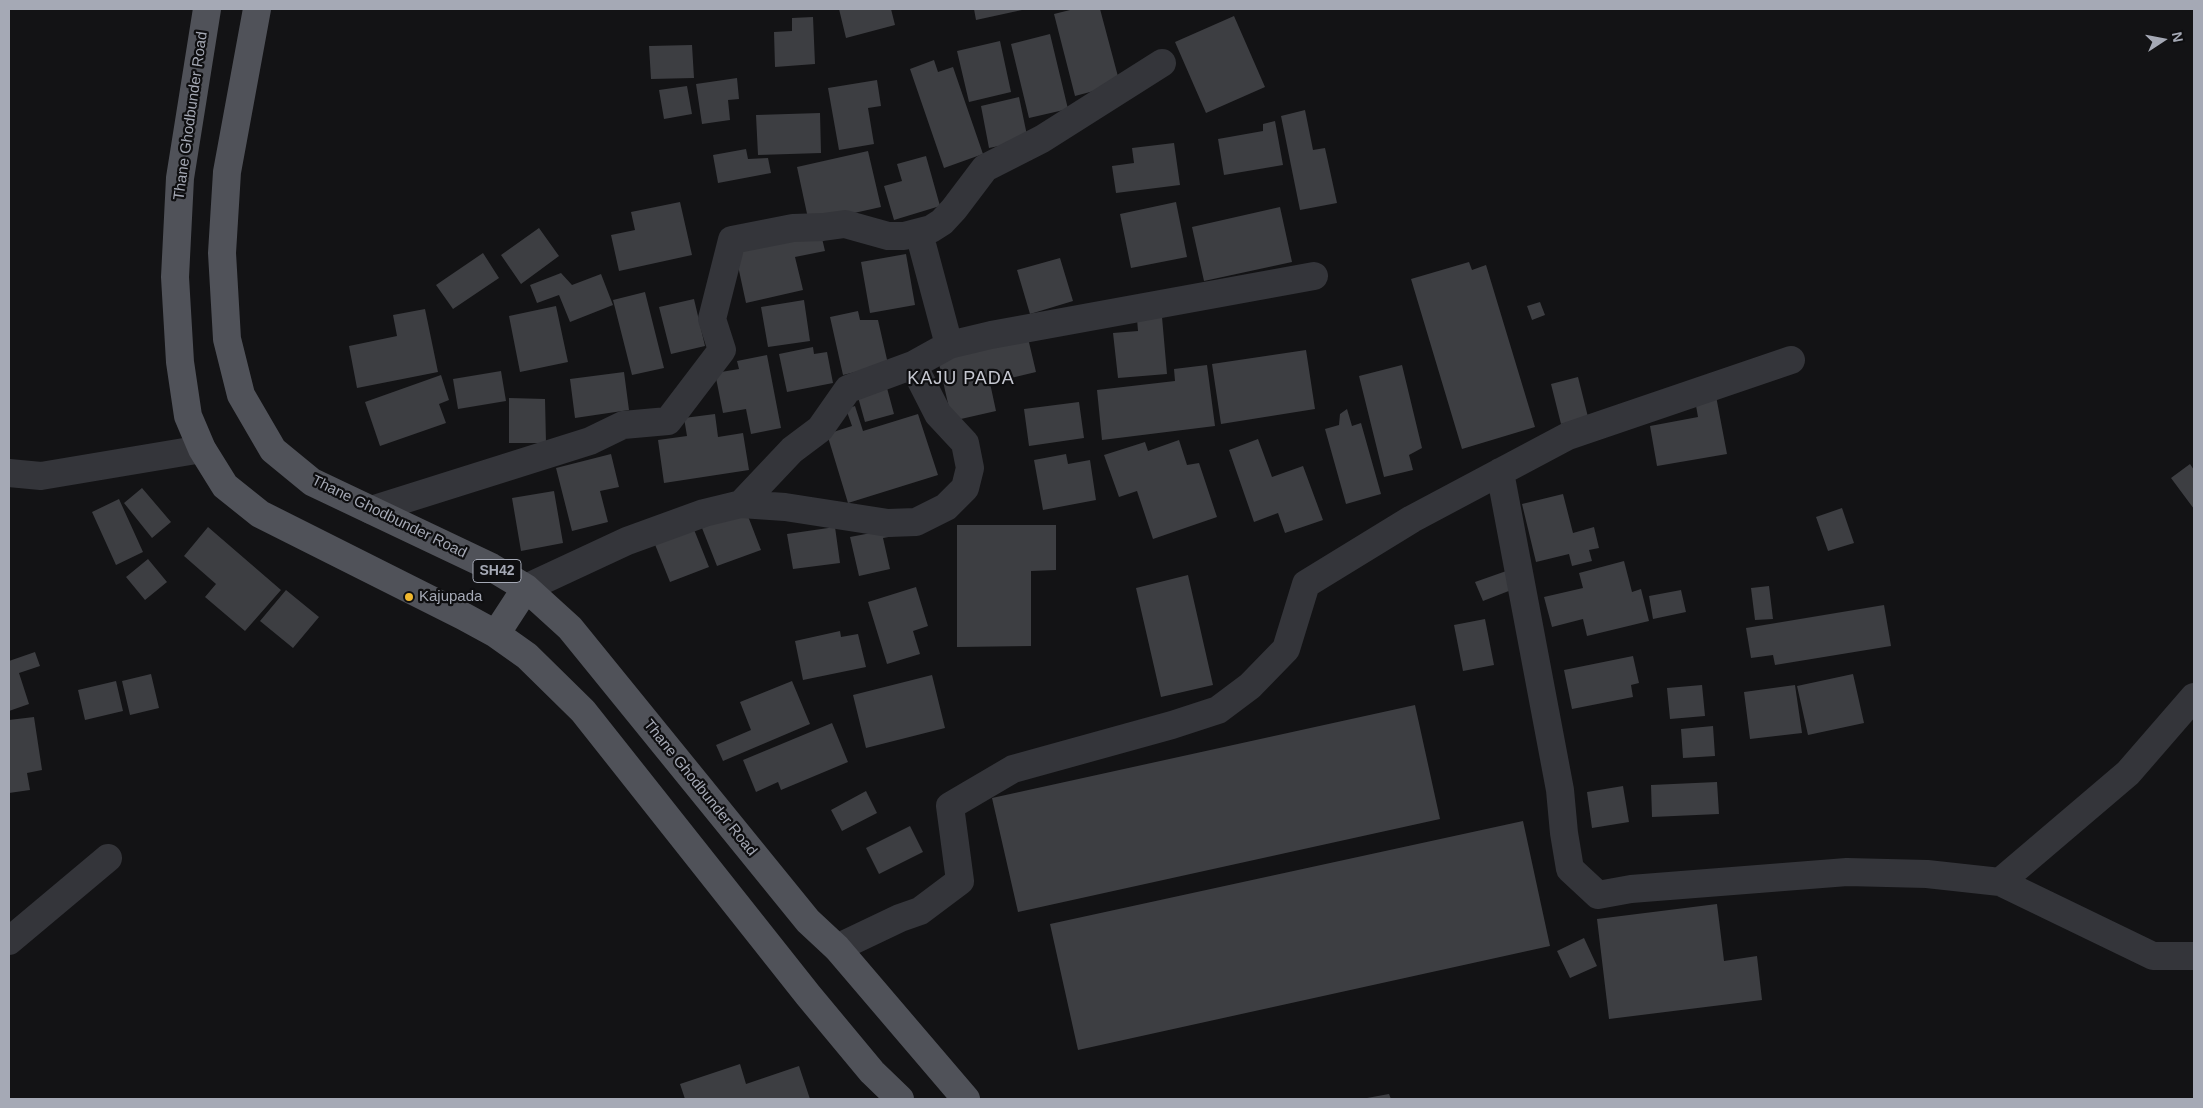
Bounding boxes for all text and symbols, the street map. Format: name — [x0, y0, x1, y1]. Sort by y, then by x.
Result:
north arrow — [2138, 15, 2188, 65]
street label: Thane Ghodbunder Road — [170, 31, 212, 201]
text: N — [2169, 31, 2187, 44]
district label: KAJU PADA — [906, 368, 1016, 390]
street label: Thane Ghodbunder Road — [309, 472, 469, 562]
road number: SH42 — [473, 560, 521, 582]
place label: Kajupada — [419, 588, 482, 606]
marker: Kajupada — [403, 591, 415, 603]
street label: Thane Ghodbunder Road — [639, 716, 761, 860]

